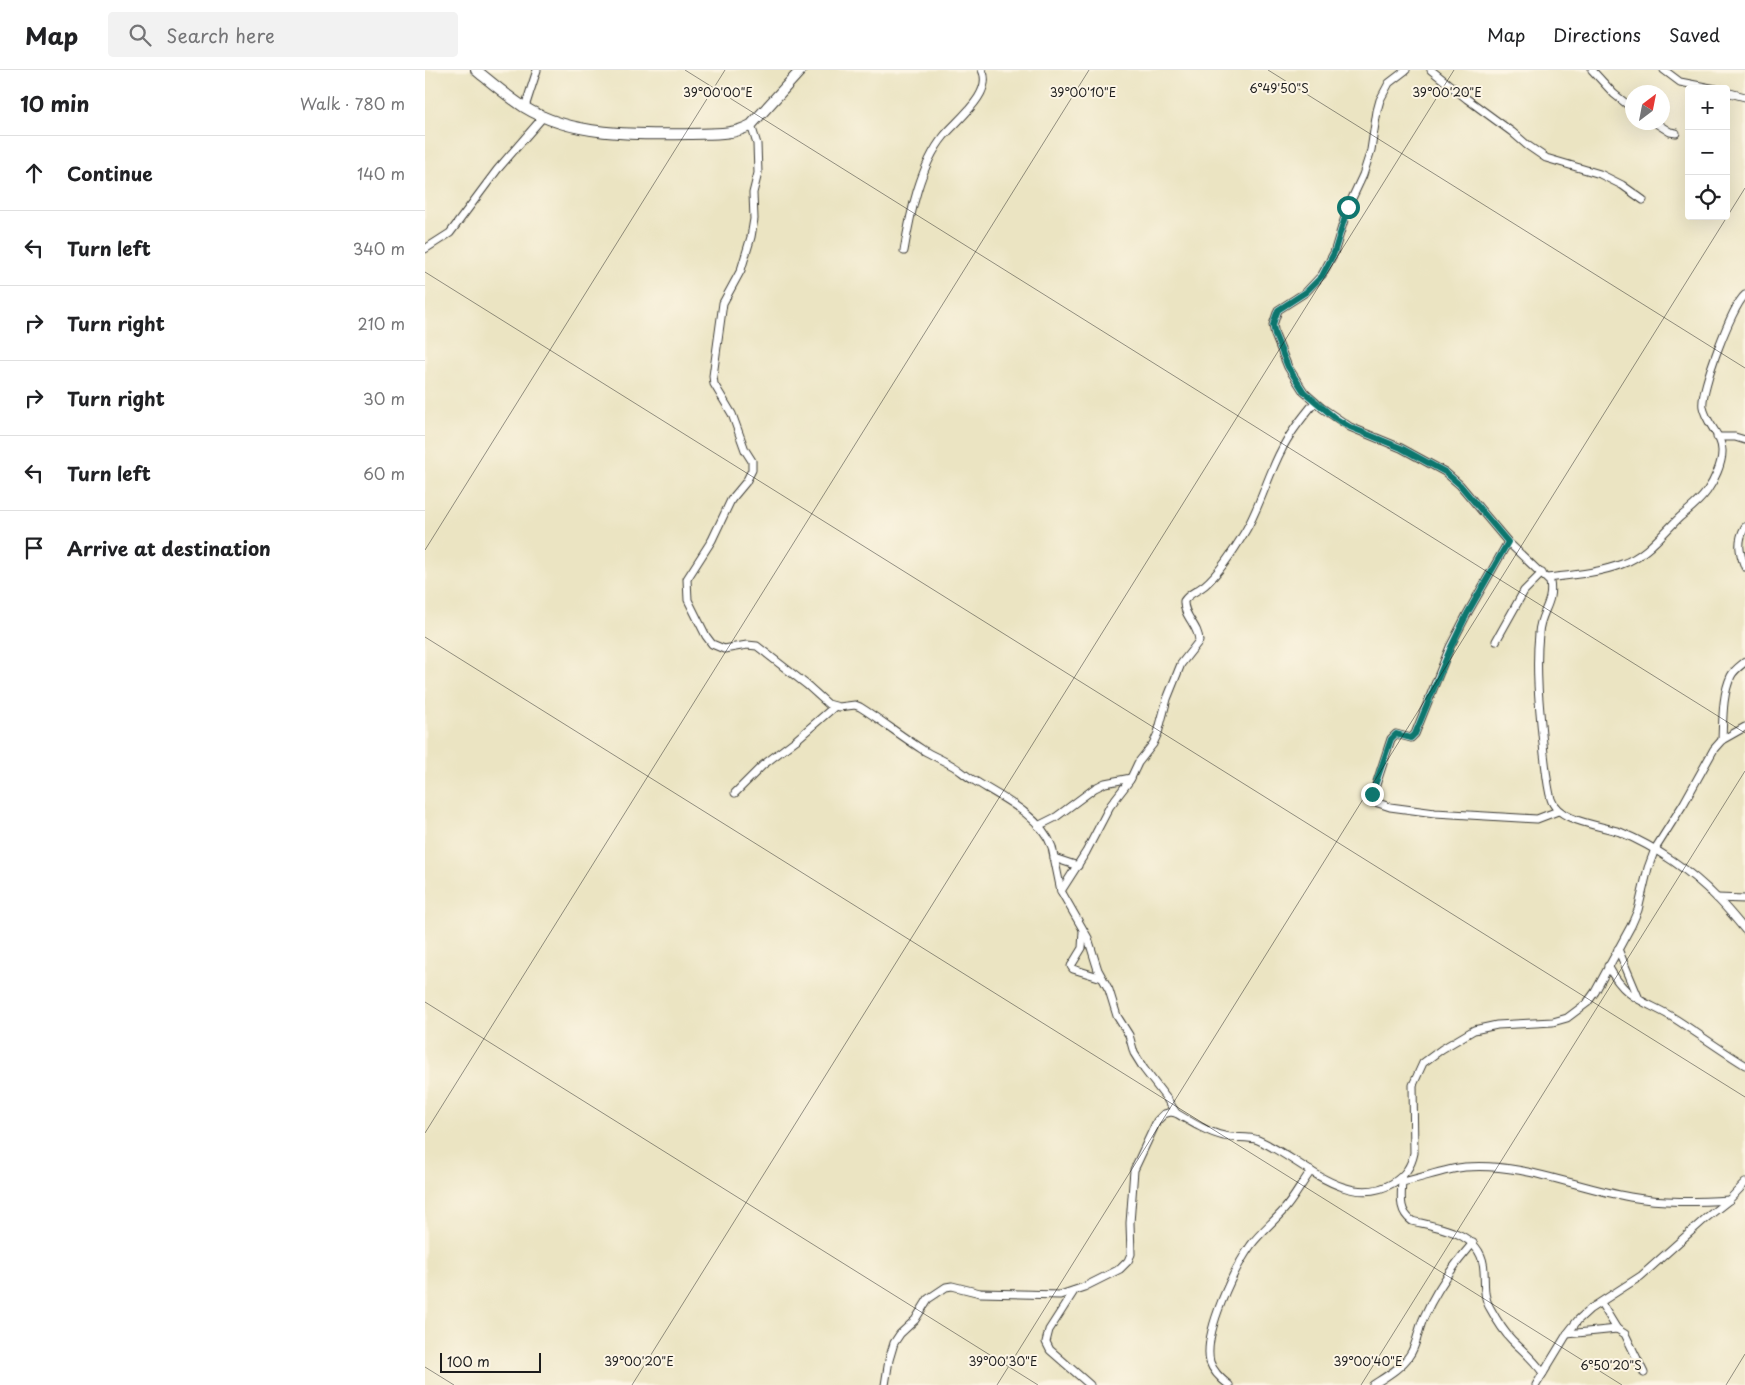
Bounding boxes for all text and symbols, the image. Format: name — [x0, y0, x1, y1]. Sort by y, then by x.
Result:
search box — [108, 12, 458, 57]
text: Map — [25, 17, 78, 53]
icon: search — [126, 21, 154, 49]
text: Search here — [166, 21, 275, 49]
text: Map — [1487, 21, 1525, 48]
text: Directions — [1553, 21, 1641, 48]
text: Saved — [1669, 21, 1720, 48]
text: 6°49'50"S — [1249, 79, 1309, 97]
text: 39°00'00"E — [683, 83, 753, 101]
text: 39°00'10"E — [1050, 83, 1116, 101]
text: 39°00'20"E — [1412, 83, 1482, 101]
north arrow — [1625, 85, 1670, 130]
map controls — [1685, 85, 1730, 220]
button: + — [1685, 85, 1730, 130]
text: 10 min — [20, 87, 90, 119]
text: Walk · 780 m — [300, 91, 405, 115]
button: − — [1685, 130, 1730, 175]
icon: ahead — [20, 159, 48, 187]
text: Continue — [67, 159, 153, 187]
text: 140 m — [357, 161, 405, 185]
button: locate — [1685, 175, 1730, 220]
route start — [1337, 196, 1360, 219]
icon: left — [20, 234, 48, 262]
text: Turn left — [67, 234, 151, 262]
text: 340 m — [353, 236, 405, 260]
icon: right — [20, 309, 48, 337]
text: Turn right — [67, 309, 165, 337]
text: 210 m — [357, 311, 405, 335]
icon: right — [20, 384, 48, 412]
text: Turn right — [67, 384, 165, 412]
text: 30 m — [363, 386, 405, 410]
icon: left — [20, 459, 48, 487]
text: Turn left — [67, 459, 151, 487]
text: 60 m — [363, 461, 405, 485]
icon: arrive — [20, 534, 48, 562]
text: Arrive at destination — [67, 534, 271, 562]
route end — [1361, 783, 1384, 806]
scale bar — [440, 1350, 541, 1373]
text: 100 m — [447, 1351, 490, 1372]
text: 39°00'20"E — [604, 1352, 674, 1370]
text: 39°00'30"E — [968, 1352, 1038, 1370]
text: 39°00'40"E — [1334, 1352, 1402, 1370]
text: 6°50'20"S — [1580, 1356, 1642, 1374]

